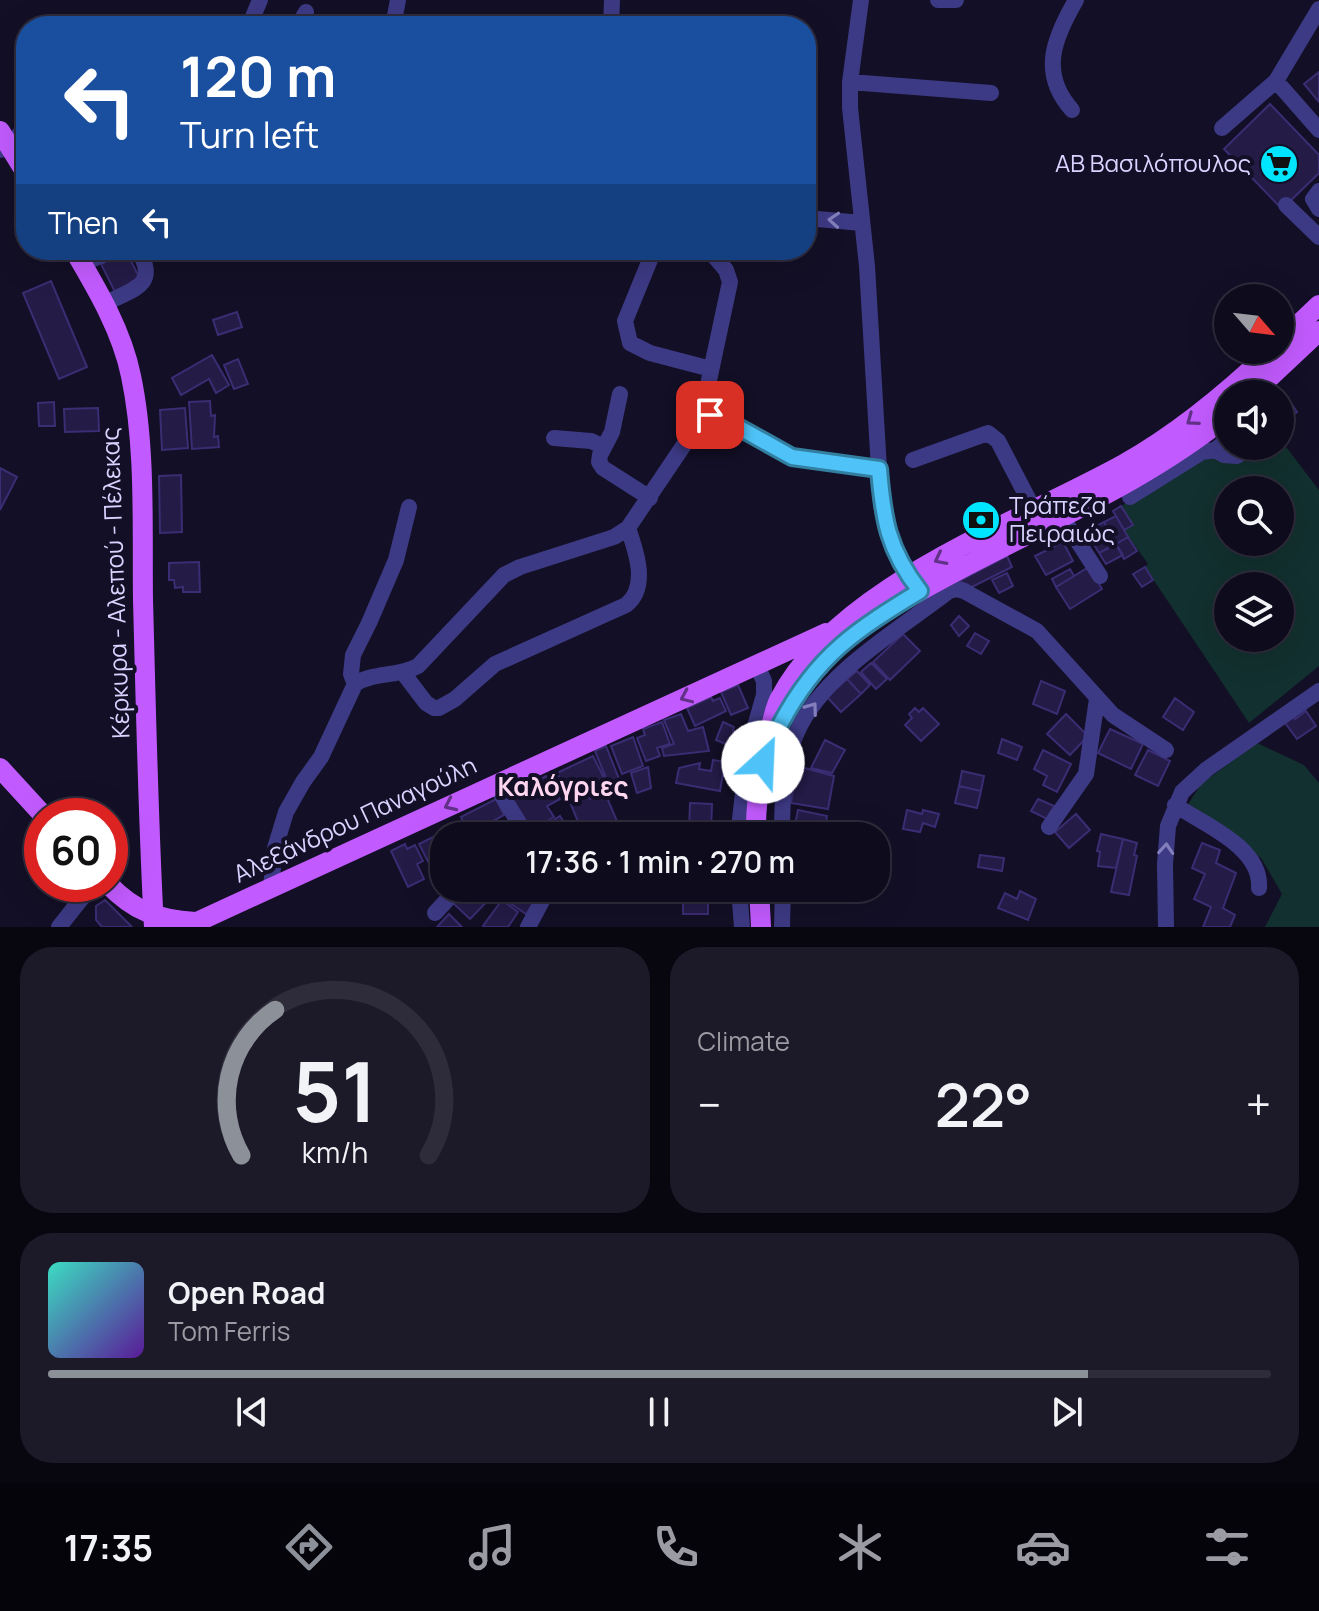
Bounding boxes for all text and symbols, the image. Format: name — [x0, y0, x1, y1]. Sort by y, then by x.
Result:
text: 120 m — [180, 37, 336, 114]
icon: left — [48, 48, 152, 152]
text: Turn left — [180, 110, 319, 159]
supermarket icon: ΑΒ Βασιλόπουλος — [1258, 143, 1300, 185]
place label: ΑΒ Βασιλόπουλος — [1055, 146, 1251, 179]
icon: left — [135, 200, 179, 244]
text: Then — [48, 202, 119, 243]
one-way arrow — [827, 212, 840, 229]
north arrow — [1214, 284, 1294, 364]
map controls — [1214, 284, 1294, 652]
button: sound — [1214, 380, 1294, 460]
pin — [676, 381, 744, 449]
icon: arrive — [688, 393, 732, 437]
one-way arrow — [1187, 410, 1201, 424]
street label: Κέρκυρα - Αλεπού - Πέλεκας — [93, 427, 136, 739]
button: search — [1214, 476, 1294, 556]
place label: Τράπεζα Πειραιώς — [1009, 488, 1115, 549]
bank icon: Τράπεζα Πειραιώς — [960, 499, 1002, 541]
one-way arrow — [934, 549, 949, 564]
button: layers — [1214, 572, 1294, 652]
one-way arrow — [680, 687, 694, 703]
one-way arrow — [802, 702, 816, 717]
position arrow — [721, 720, 805, 804]
street label: Αλεξάνδρου Παναγούλη — [227, 748, 481, 890]
district label: Καλόγριες — [498, 768, 629, 804]
one-way arrow — [443, 795, 458, 811]
speed limit sign: 60 — [24, 798, 128, 902]
text: 17:36 · 1 min · 270 m — [525, 841, 795, 882]
one-way arrow — [1157, 842, 1174, 855]
text: Climate — [698, 1023, 790, 1059]
text: 51 — [292, 1033, 377, 1147]
text: 22° — [935, 1063, 1032, 1145]
text: − — [698, 1074, 721, 1134]
text: + — [1246, 1074, 1271, 1134]
text: km/h — [302, 1133, 368, 1172]
text: Open Road — [168, 1272, 325, 1313]
text: Tom Ferris — [168, 1313, 290, 1349]
icon: previous — [230, 1390, 274, 1434]
icon: pause — [637, 1390, 681, 1434]
icon: next — [1045, 1390, 1089, 1434]
icon: directions — [281, 1519, 337, 1575]
icon: music — [464, 1519, 520, 1575]
icon: phone — [648, 1519, 704, 1575]
icon: climate — [832, 1519, 888, 1575]
icon: car — [1015, 1519, 1071, 1575]
icon: filters — [1199, 1519, 1255, 1575]
text: 17:35 — [64, 1523, 153, 1572]

